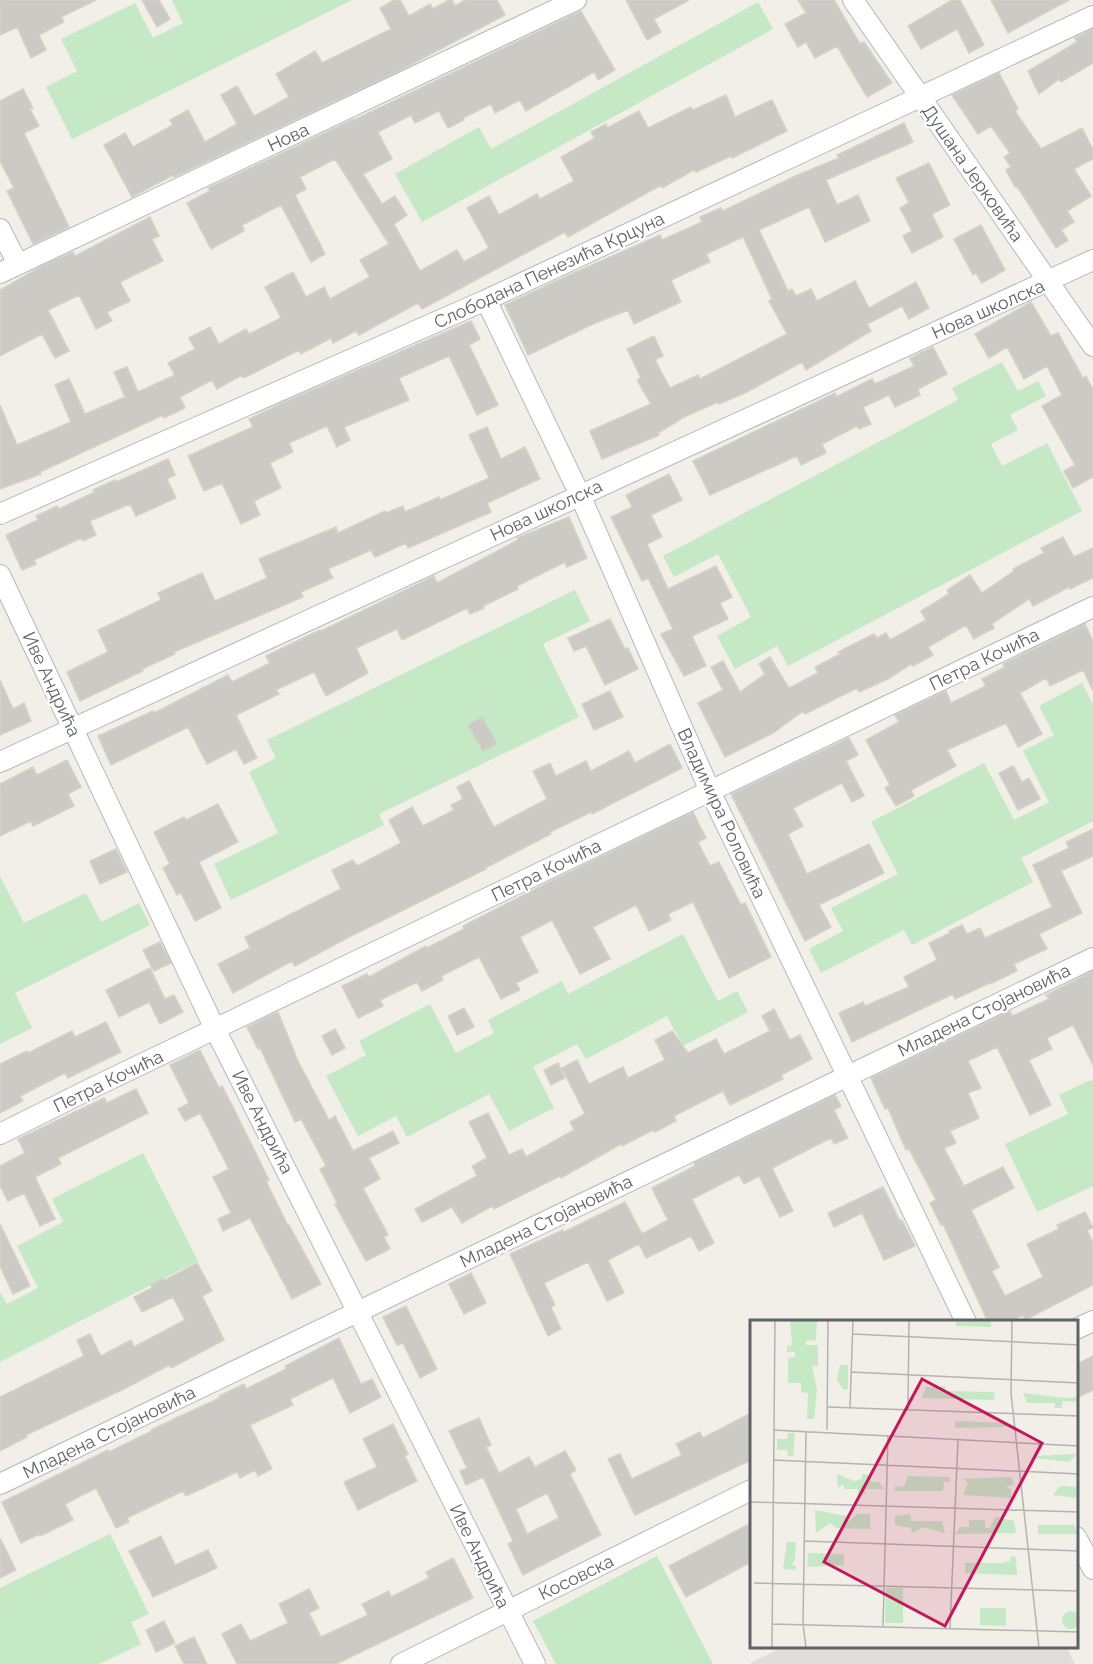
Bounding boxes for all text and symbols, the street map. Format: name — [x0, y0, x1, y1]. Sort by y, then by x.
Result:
street label: Душана Јерковића — [918, 101, 1028, 245]
street label: Нова — [264, 118, 312, 156]
street label: Слободана Пенезића Крцуна — [431, 207, 667, 333]
street label: Нова школска — [928, 275, 1048, 343]
street label: Нова школска — [487, 475, 605, 545]
street label: Петра Кочића — [926, 623, 1042, 695]
street label: Иве Андрића — [19, 628, 85, 740]
street label: Владимира Роловића — [673, 724, 771, 902]
street label: Петра Кочића — [488, 834, 604, 906]
street label: Младена Стојановића — [894, 959, 1074, 1061]
street label: Петра Кочића — [50, 1045, 166, 1117]
street label: Иве Андрића — [228, 1067, 298, 1177]
street label: Младена Стојановића — [456, 1170, 636, 1272]
inset map — [750, 1320, 1078, 1649]
street label: Младена Стојановића — [19, 1381, 199, 1483]
street label: Иве Андрића — [446, 1501, 514, 1611]
street label: Косовска — [535, 1550, 617, 1604]

